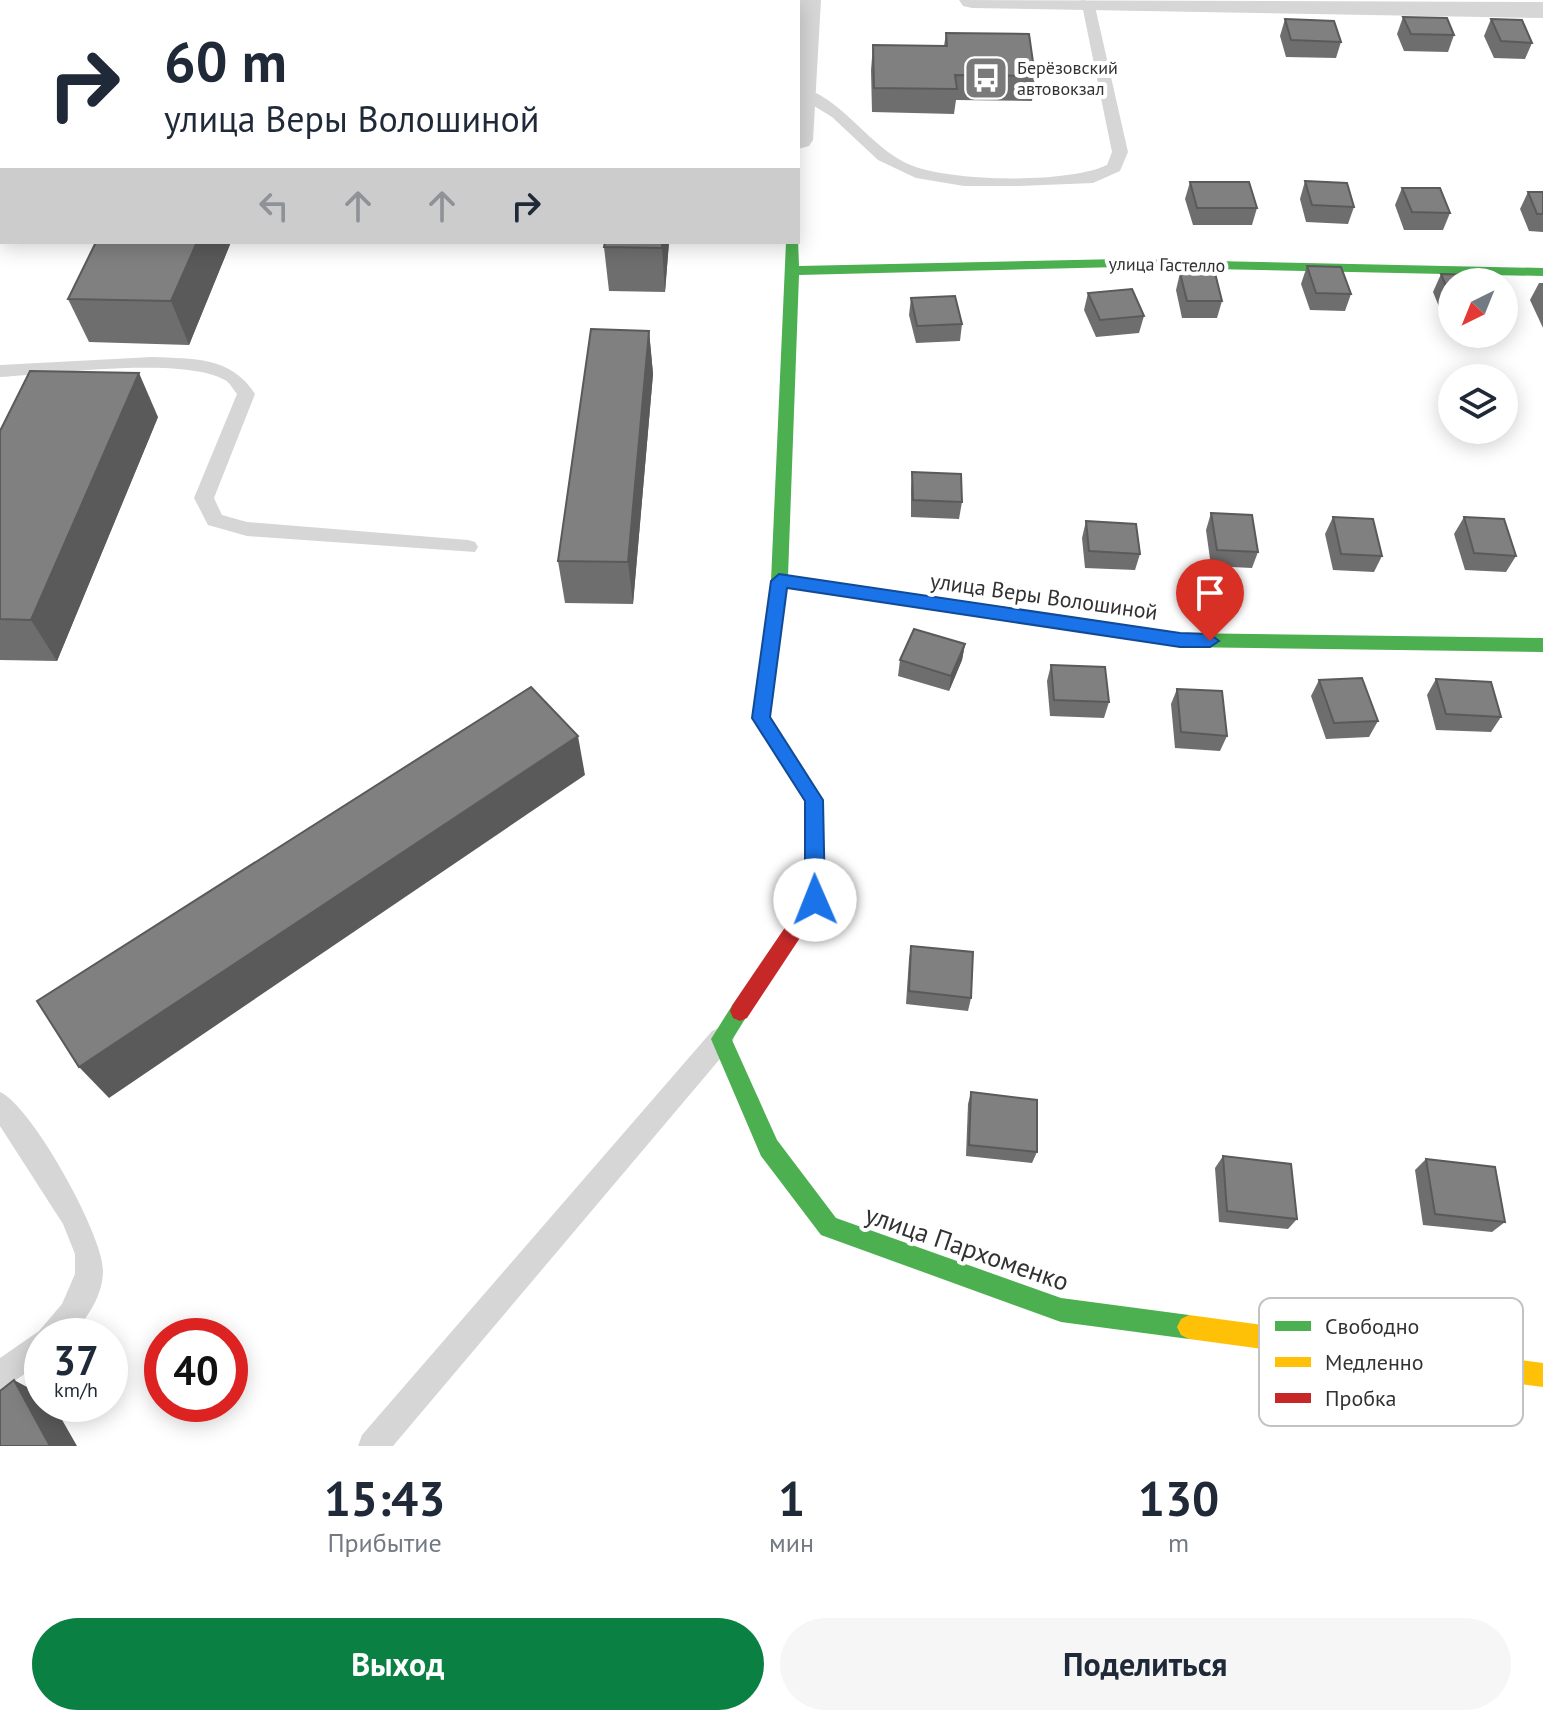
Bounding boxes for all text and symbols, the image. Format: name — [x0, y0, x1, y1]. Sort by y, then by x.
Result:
text: 60 m — [164, 25, 287, 97]
icon: right — [32, 32, 136, 136]
bus stop icon: Берёзовский автовокзал — [962, 54, 1010, 102]
place label: Берёзовский автовокзал — [1017, 56, 1118, 100]
text: улица Веры Волошиной — [164, 95, 539, 142]
icon: left — [252, 184, 296, 228]
icon: ahead — [336, 184, 380, 228]
icon: ahead — [420, 184, 464, 228]
icon: right — [504, 184, 548, 228]
street label: улица Гастелло — [1108, 252, 1226, 277]
north arrow — [1438, 268, 1518, 348]
map controls — [1438, 268, 1518, 444]
button: layers — [1438, 364, 1518, 444]
pin — [1176, 559, 1244, 641]
street label: улица Веры Волошиной — [928, 566, 1160, 626]
icon: arrive — [1188, 571, 1232, 615]
position arrow — [773, 858, 857, 942]
street label: улица Пархоменко — [861, 1197, 1073, 1298]
legend — [1259, 1298, 1523, 1426]
text: Свободно — [1325, 1312, 1419, 1340]
speed limit sign: 40 — [144, 1318, 248, 1422]
text: 37 — [53, 1334, 99, 1386]
text: Медленно — [1325, 1348, 1423, 1376]
text: km/h — [54, 1377, 98, 1403]
text: Пробка — [1325, 1384, 1396, 1412]
text: 15:43 — [324, 1467, 445, 1529]
text: 1 — [778, 1467, 805, 1529]
text: 130 — [1138, 1467, 1219, 1529]
text: Прибытие — [327, 1526, 442, 1559]
text: мин — [769, 1526, 814, 1559]
text: m — [1168, 1526, 1189, 1559]
button: Выход — [32, 1618, 764, 1710]
button: Поделиться — [780, 1618, 1511, 1710]

